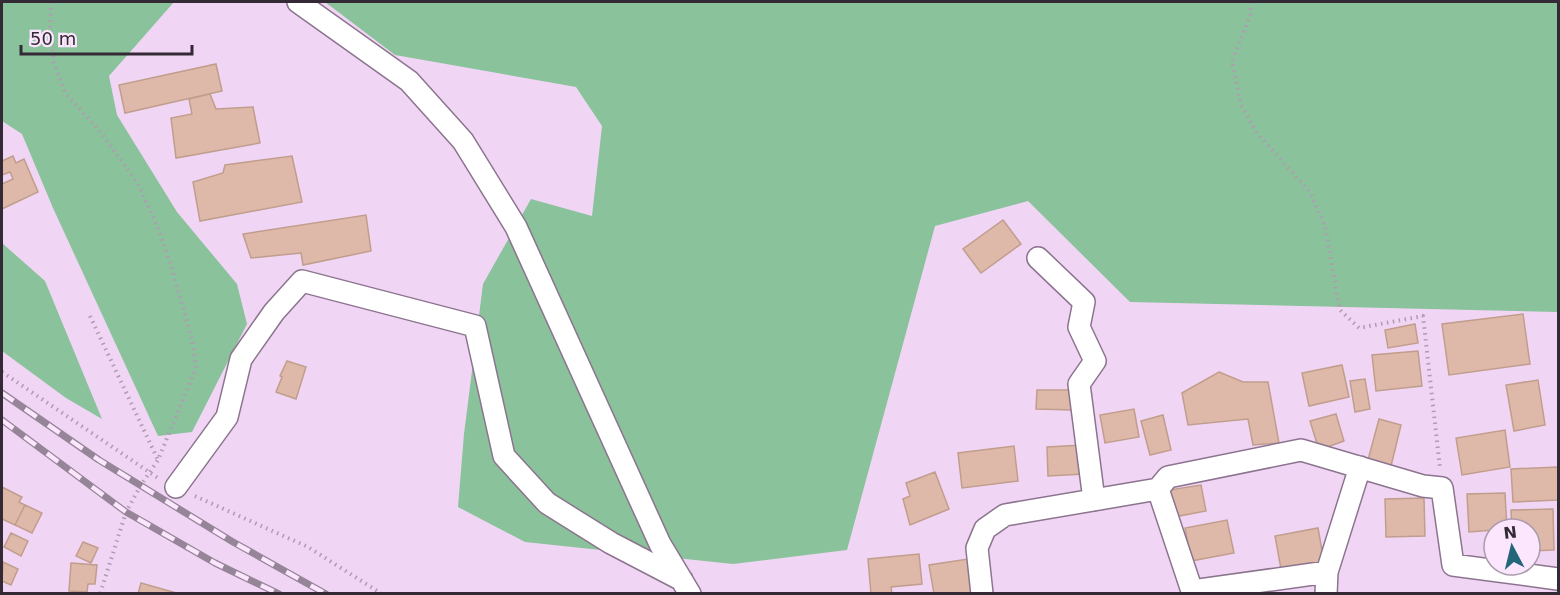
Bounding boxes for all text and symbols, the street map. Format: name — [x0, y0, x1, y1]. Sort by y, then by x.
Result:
scale bar — [21, 18, 192, 56]
text: 50 m — [30, 28, 76, 49]
north arrow — [1482, 517, 1542, 577]
text: N — [1502, 522, 1518, 543]

